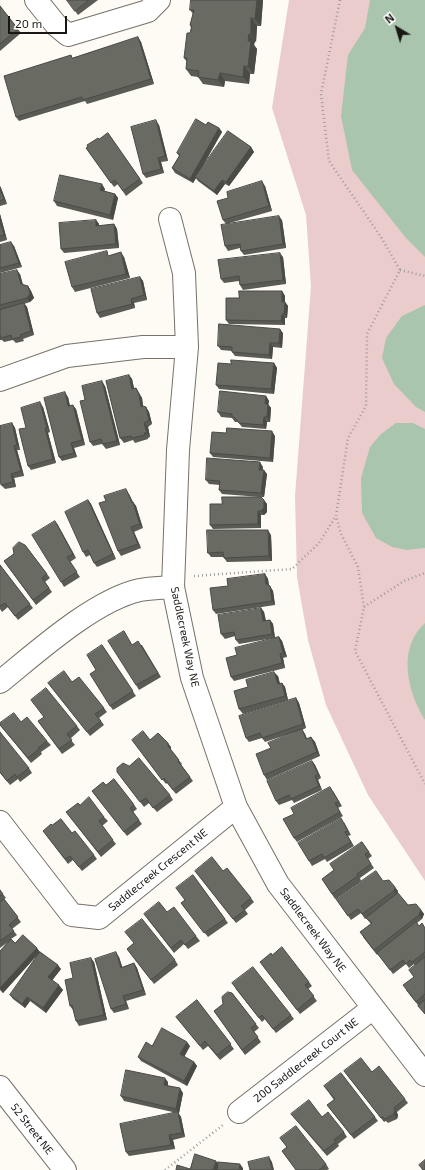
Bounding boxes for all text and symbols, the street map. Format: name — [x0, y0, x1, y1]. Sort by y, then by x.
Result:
scale bar — [10, 8, 69, 34]
north arrow — [377, 8, 417, 48]
text: N — [382, 11, 396, 26]
text: 20 m — [15, 16, 42, 30]
street label: Saddlecreek Way NE — [168, 586, 202, 688]
street label: Saddlecreek Crescent NE — [106, 826, 210, 914]
street label: Saddlecreek Way NE — [277, 885, 349, 975]
street label: 200 Saddlecreek Court NE — [251, 1015, 361, 1105]
street label: 52 Street NE — [8, 1101, 56, 1157]

